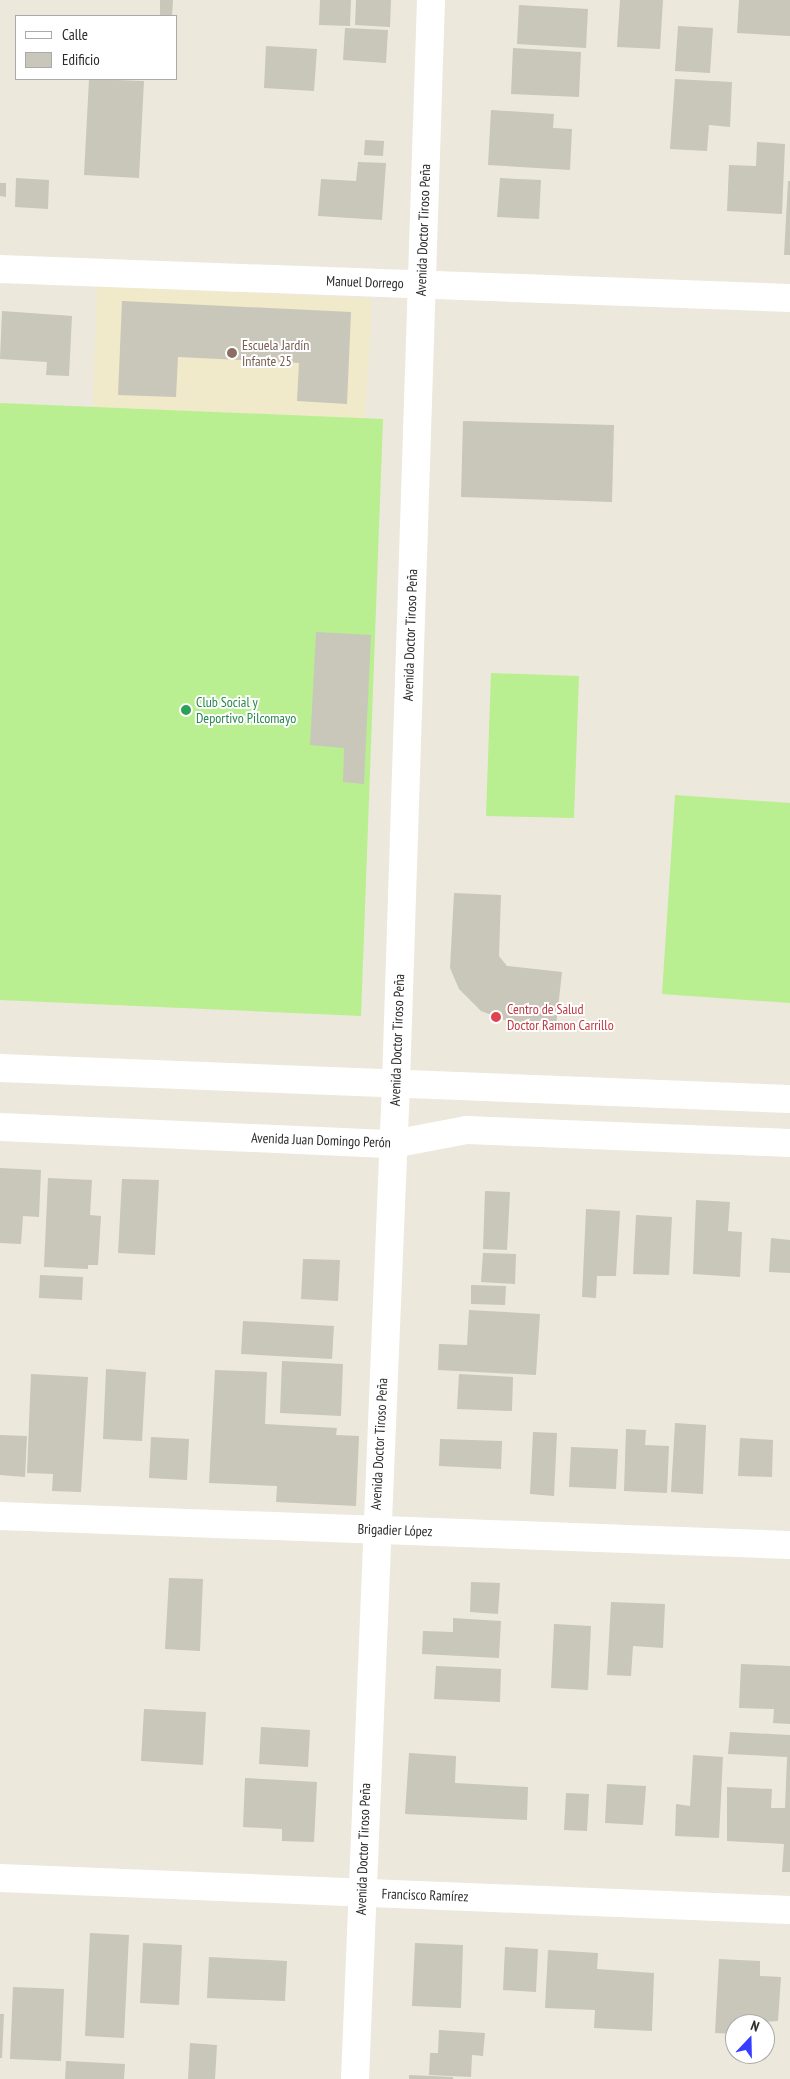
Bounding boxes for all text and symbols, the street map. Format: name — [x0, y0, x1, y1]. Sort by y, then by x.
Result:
legend — [15, 15, 178, 80]
text: Calle — [62, 25, 88, 44]
text: Edificio — [62, 50, 100, 69]
street label: Avenida Doctor Tiroso Peña — [412, 163, 434, 297]
street label: Manuel Dorrego — [326, 272, 404, 292]
place label: Escuela Jardín Infante 25 — [242, 337, 309, 370]
marker: Escuela Jardín Infante 25 — [226, 347, 238, 359]
street label: Avenida Doctor Tiroso Peña — [399, 568, 421, 702]
place label: Club Social y Deportivo Pilcomayo — [196, 694, 296, 726]
marker: Club Social y Deportivo Pilcomayo — [180, 704, 192, 716]
street label: Avenida Doctor Tiroso Peña — [386, 973, 408, 1107]
place label: Centro de Salud Doctor Ramon Carrillo — [507, 1001, 614, 1034]
marker: Centro de Salud Doctor Ramon Carrillo — [489, 1010, 503, 1024]
street label: Avenida Juan Domingo Perón — [251, 1129, 391, 1151]
street label: Avenida Doctor Tiroso Peña — [367, 1377, 391, 1511]
street label: Brigadier López — [357, 1520, 433, 1540]
street label: Avenida Doctor Tiroso Peña — [352, 1782, 374, 1916]
street label: Francisco Ramírez — [381, 1885, 469, 1905]
north arrow — [725, 2014, 775, 2064]
text: N — [748, 2016, 762, 2036]

